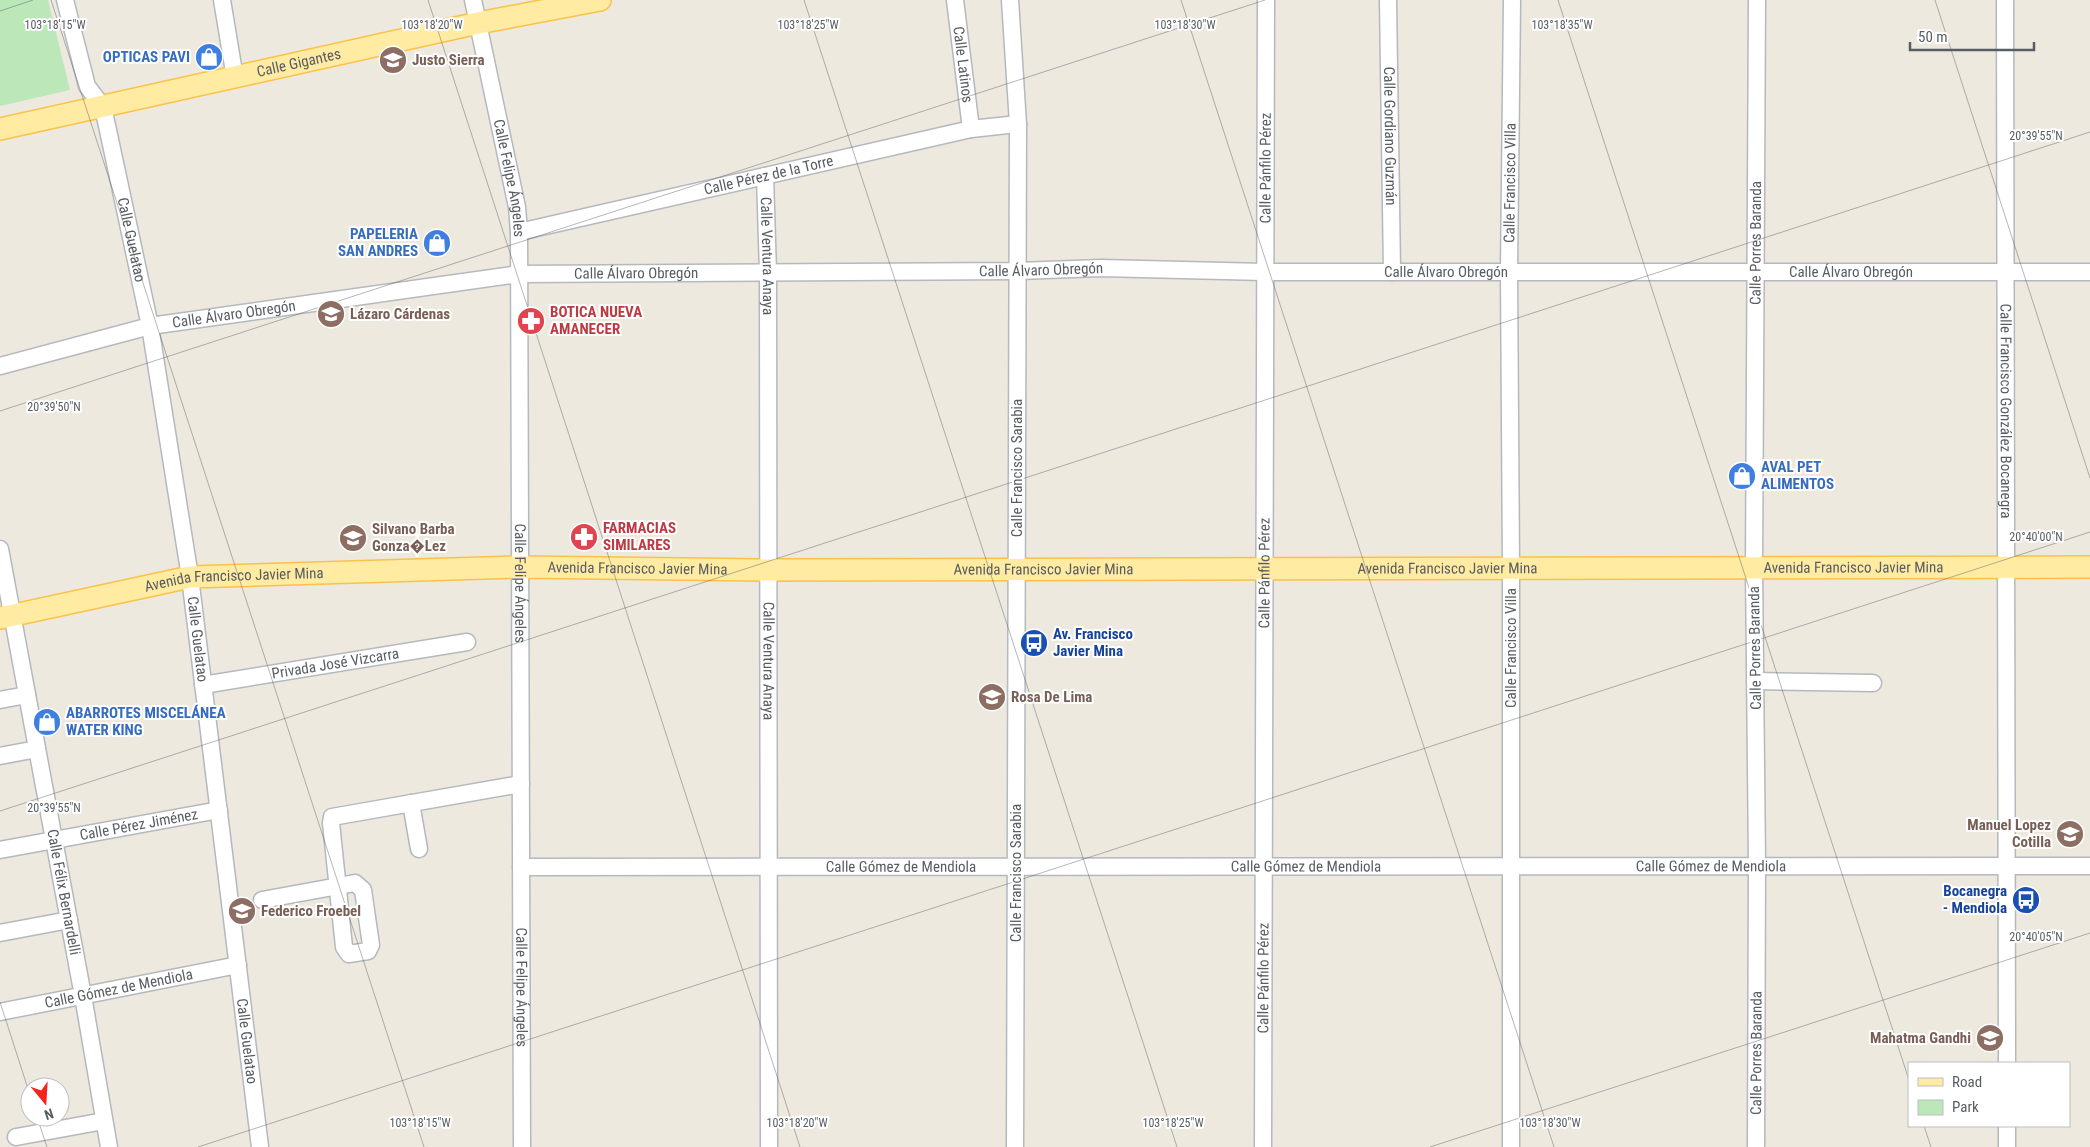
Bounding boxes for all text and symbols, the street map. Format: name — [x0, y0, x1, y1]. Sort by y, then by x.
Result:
text: 103°18'15"W — [24, 18, 86, 32]
text: 103°18'20"W — [401, 18, 463, 32]
text: 103°18'25"W — [777, 18, 839, 32]
text: 103°18'30"W — [1154, 18, 1216, 32]
text: 103°18'35"W — [1531, 18, 1593, 32]
scale bar — [1910, 20, 2034, 52]
street label: Calle Latinos — [949, 25, 977, 104]
text: 50 m — [1918, 28, 1948, 46]
shop icon: OPTICAS PAVI — [194, 42, 224, 72]
street label: Calle Gigantes — [255, 45, 343, 81]
school or university icon: Justo Sierra — [378, 45, 408, 75]
place label: OPTICAS PAVI — [103, 48, 190, 66]
place label: Justo Sierra — [412, 51, 485, 69]
street label: Calle Gordiano Guzmán — [1380, 66, 1400, 205]
street label: Calle Pánfilo Pérez — [1256, 113, 1275, 223]
street label: Calle Felipe Ángeles — [490, 118, 528, 237]
street label: Calle Francisco Villa — [1500, 123, 1520, 243]
text: 20°39'55"N — [2009, 129, 2063, 143]
street label: Calle Pérez de la Torre — [702, 152, 835, 199]
street label: Calle Porres Baranda — [1746, 181, 1765, 305]
street label: Calle Guelatao — [114, 196, 149, 284]
street label: Calle Ventura Anaya — [757, 196, 777, 315]
place label: PAPELERIA SAN ANDRES — [338, 225, 418, 260]
shop icon: PAPELERIA SAN ANDRES — [422, 228, 452, 258]
street label: Calle Álvaro Obregón — [979, 259, 1103, 280]
street label: Calle Álvaro Obregón — [1384, 263, 1508, 281]
street label: Calle Álvaro Obregón — [1789, 263, 1913, 281]
street label: Calle Álvaro Obregón — [574, 264, 698, 283]
street label: Calle Álvaro Obregón — [171, 297, 297, 332]
school or university icon: Lázaro Cárdenas — [316, 299, 346, 329]
place label: BOTICA NUEVA AMANECER — [550, 303, 642, 338]
street label: Calle Francisco González Bocanegra — [1997, 303, 2015, 519]
place label: Lázaro Cárdenas — [350, 305, 450, 323]
pharmacy icon: BOTICA NUEVA AMANECER — [516, 306, 546, 336]
street label: Calle Francisco Sarabia — [1008, 399, 1026, 537]
text: 20°39'50"N — [27, 400, 81, 414]
place label: AVAL PET ALIMENTOS — [1761, 458, 1834, 493]
shop icon: AVAL PET ALIMENTOS — [1727, 461, 1757, 491]
street label: Calle Pánfilo Pérez — [1255, 518, 1274, 628]
place label: FARMACIAS SIMILARES — [603, 519, 676, 554]
place label: Silvano Barba Gonza�Lez — [372, 520, 455, 556]
pharmacy icon: FARMACIAS SIMILARES — [569, 522, 599, 552]
school or university icon: Silvano Barba Gonza�Lez — [338, 523, 368, 553]
street label: Calle Felipe Ángeles — [511, 523, 529, 643]
text: 20°40'00"N — [2009, 530, 2063, 544]
street label: Avenida Francisco Javier Mina — [547, 558, 728, 579]
street label: Avenida Francisco Javier Mina — [1763, 558, 1943, 577]
street label: Avenida Francisco Javier Mina — [1357, 559, 1537, 578]
street label: Avenida Francisco Javier Mina — [953, 560, 1133, 579]
street label: Avenida Francisco Javier Mina — [143, 564, 324, 596]
street label: Calle Porres Baranda — [1745, 586, 1765, 710]
street label: Calle Francisco Villa — [1502, 588, 1520, 708]
street label: Calle Guelatao — [183, 595, 212, 683]
street label: Calle Ventura Anaya — [759, 602, 778, 720]
place label: Av. Francisco Javier Mina — [1053, 625, 1133, 660]
bus stop icon: Av. Francisco Javier Mina — [1019, 628, 1049, 658]
street label: Privada José Vizcarra — [270, 644, 400, 683]
school or university icon: Rosa De Lima — [977, 682, 1007, 712]
place label: Rosa De Lima — [1011, 688, 1092, 706]
place label: ABARROTES MISCELÁNEA WATER KING — [66, 704, 226, 739]
shop icon: ABARROTES MISCELÁNEA WATER KING — [32, 707, 62, 737]
text: 20°39'55"N — [27, 801, 81, 815]
street label: Calle Francisco Sarabia — [1007, 804, 1025, 942]
street label: Calle Pérez Jiménez — [78, 805, 199, 844]
place label: Manuel Lopez Cotilla — [1967, 816, 2051, 851]
school or university icon: Manuel Lopez Cotilla — [2055, 819, 2085, 849]
street label: Calle Félix Bernardelli — [43, 828, 84, 957]
street label: Calle Gómez de Mendiola — [1231, 857, 1381, 876]
street label: Calle Gómez de Mendiola — [1636, 857, 1786, 875]
street label: Calle Gómez de Mendiola — [826, 858, 976, 876]
place label: Bocanegra - Mendiola — [1943, 882, 2007, 917]
bus stop icon: Bocanegra - Mendiola — [2011, 885, 2041, 915]
school or university icon: Federico Froebel — [227, 896, 257, 926]
place label: Federico Froebel — [261, 902, 361, 920]
street label: Calle Pánfilo Pérez — [1254, 923, 1273, 1033]
street label: Calle Felipe Ángeles — [512, 927, 531, 1047]
text: 20°40'05"N — [2009, 930, 2063, 944]
street label: Calle Gómez de Mendiola — [43, 965, 194, 1012]
street label: Calle Porres Baranda — [1747, 991, 1766, 1115]
street label: Calle Guelatao — [233, 997, 261, 1085]
school or university icon: Mahatma Gandhi — [1975, 1023, 2005, 1053]
place label: Mahatma Gandhi — [1870, 1029, 1971, 1047]
legend — [1908, 1062, 2070, 1127]
text: Road — [1952, 1073, 1982, 1091]
north arrow — [20, 1077, 70, 1127]
text: Park — [1952, 1098, 1979, 1116]
text: N — [42, 1105, 56, 1123]
text: 103°18'15"W — [389, 1116, 451, 1130]
text: 103°18'20"W — [766, 1116, 828, 1130]
text: 103°18'25"W — [1142, 1116, 1204, 1130]
text: 103°18'30"W — [1519, 1116, 1581, 1130]

